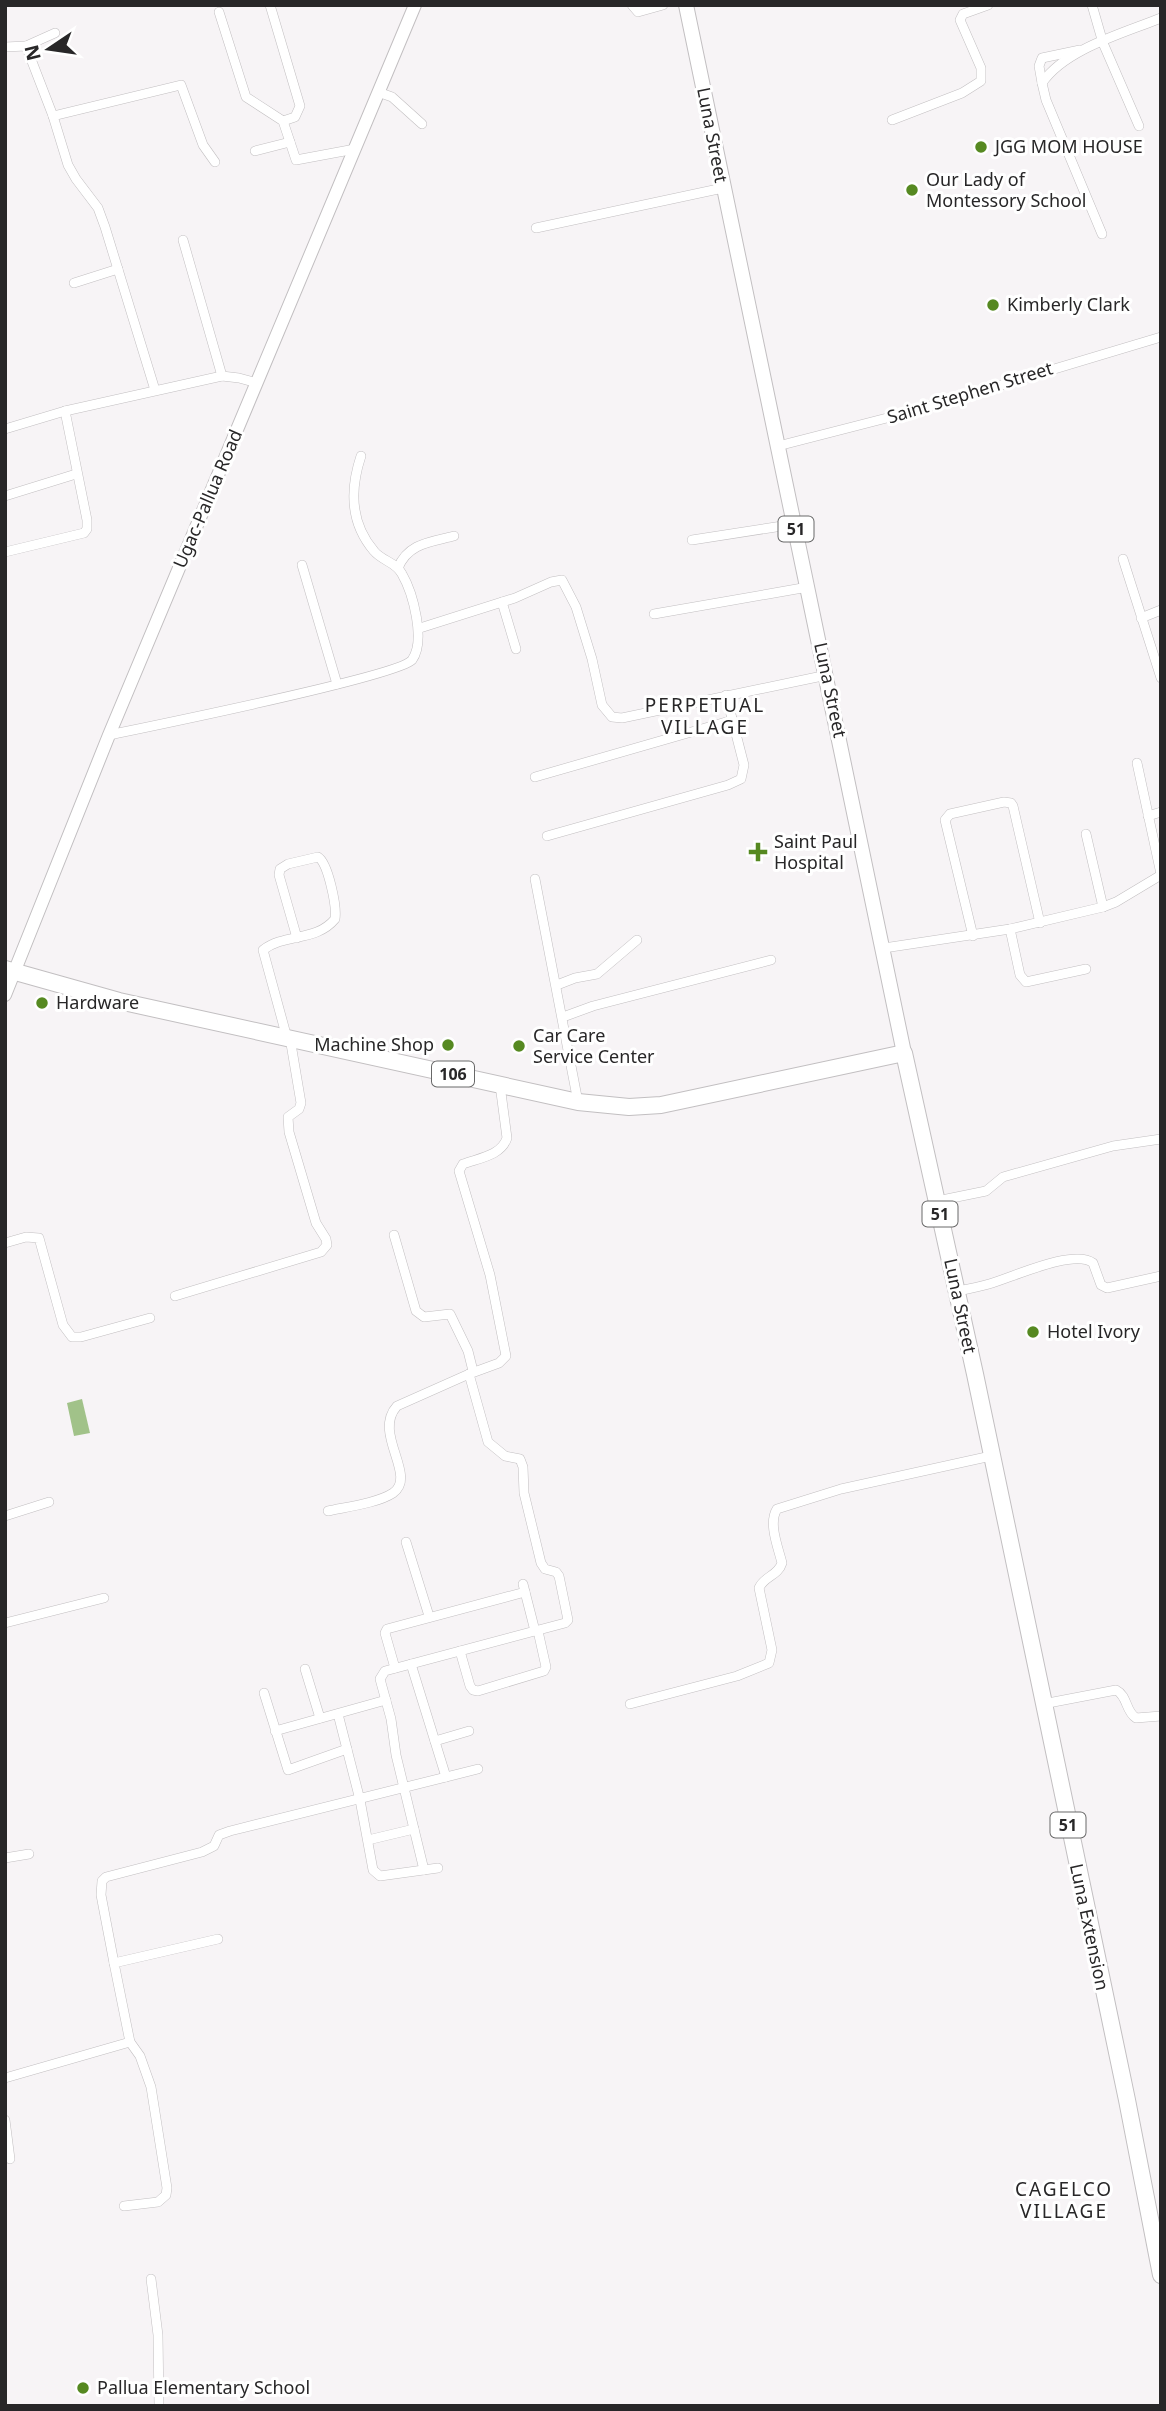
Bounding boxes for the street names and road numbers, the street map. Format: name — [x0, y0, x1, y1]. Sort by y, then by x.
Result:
street label: Luna Street — [692, 85, 734, 185]
street label: Saint Stephen Street — [884, 355, 1056, 429]
street label: Ugac-Pallua Road — [167, 426, 247, 572]
road number: 51 — [778, 516, 814, 542]
street label: Luna Street — [809, 640, 853, 740]
road number: 106 — [432, 1062, 474, 1086]
road number: 51 — [922, 1202, 958, 1226]
street label: Luna Street — [939, 1256, 983, 1356]
road number: 51 — [1050, 1812, 1086, 1838]
street label: Luna Extension — [1065, 1861, 1115, 1992]

